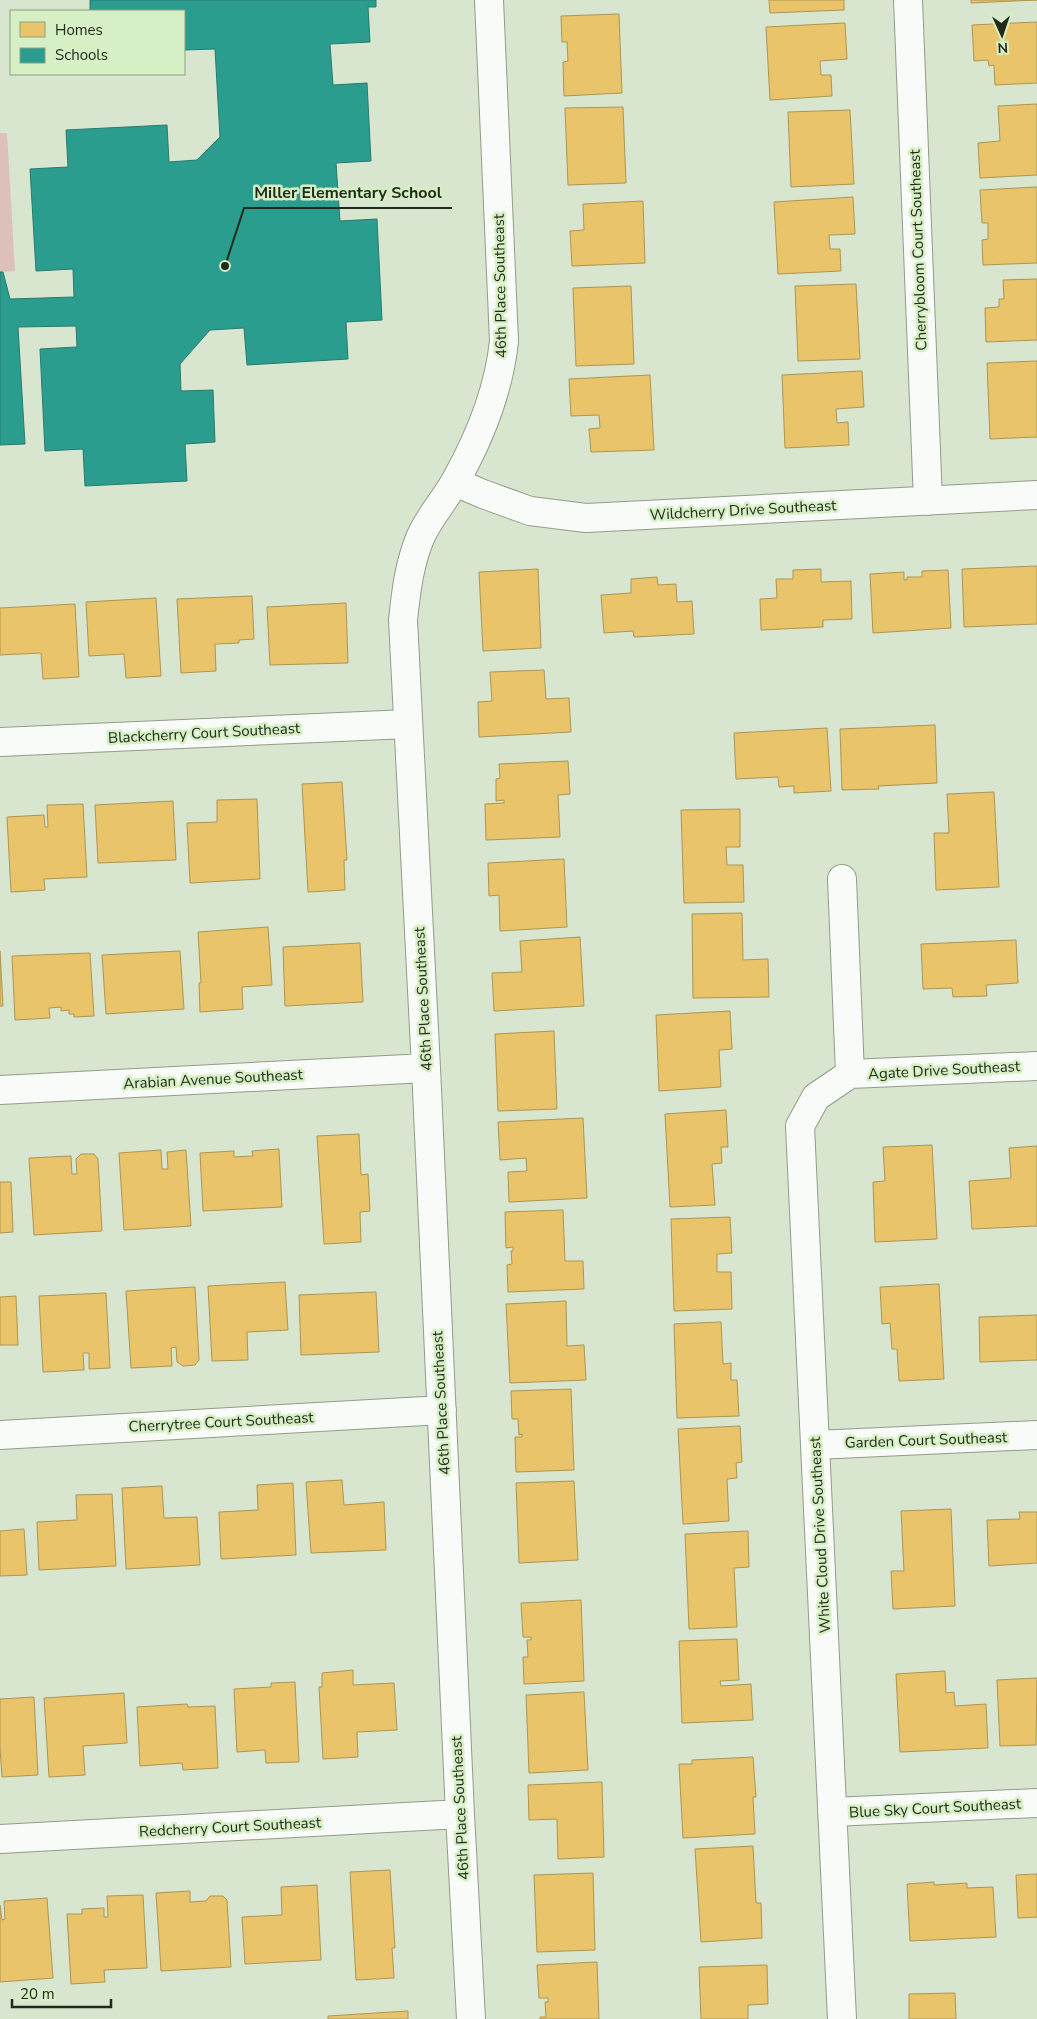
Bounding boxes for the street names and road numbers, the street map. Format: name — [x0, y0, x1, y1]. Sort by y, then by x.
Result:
street label: Cherrybloom Court Southeast — [904, 148, 932, 351]
street label: 46th Place Southeast — [489, 213, 511, 358]
street label: Wildcherry Drive Southeast — [649, 495, 838, 525]
street label: Blackcherry Court Southeast — [107, 718, 301, 748]
street label: 46th Place Southeast — [409, 926, 437, 1072]
street label: Agate Drive Southeast — [868, 1056, 1021, 1084]
street label: Arabian Avenue Southeast — [123, 1064, 304, 1094]
street label: 46th Place Southeast — [427, 1330, 455, 1476]
street label: Cherrytree Court Southeast — [128, 1407, 315, 1437]
street label: Garden Court Southeast — [844, 1427, 1008, 1453]
street label: White Cloud Drive Southeast — [805, 1435, 835, 1634]
street label: 46th Place Southeast — [446, 1735, 474, 1881]
street label: Blue Sky Court Southeast — [849, 1793, 1022, 1822]
street label: Redcherry Court Southeast — [139, 1812, 322, 1842]

